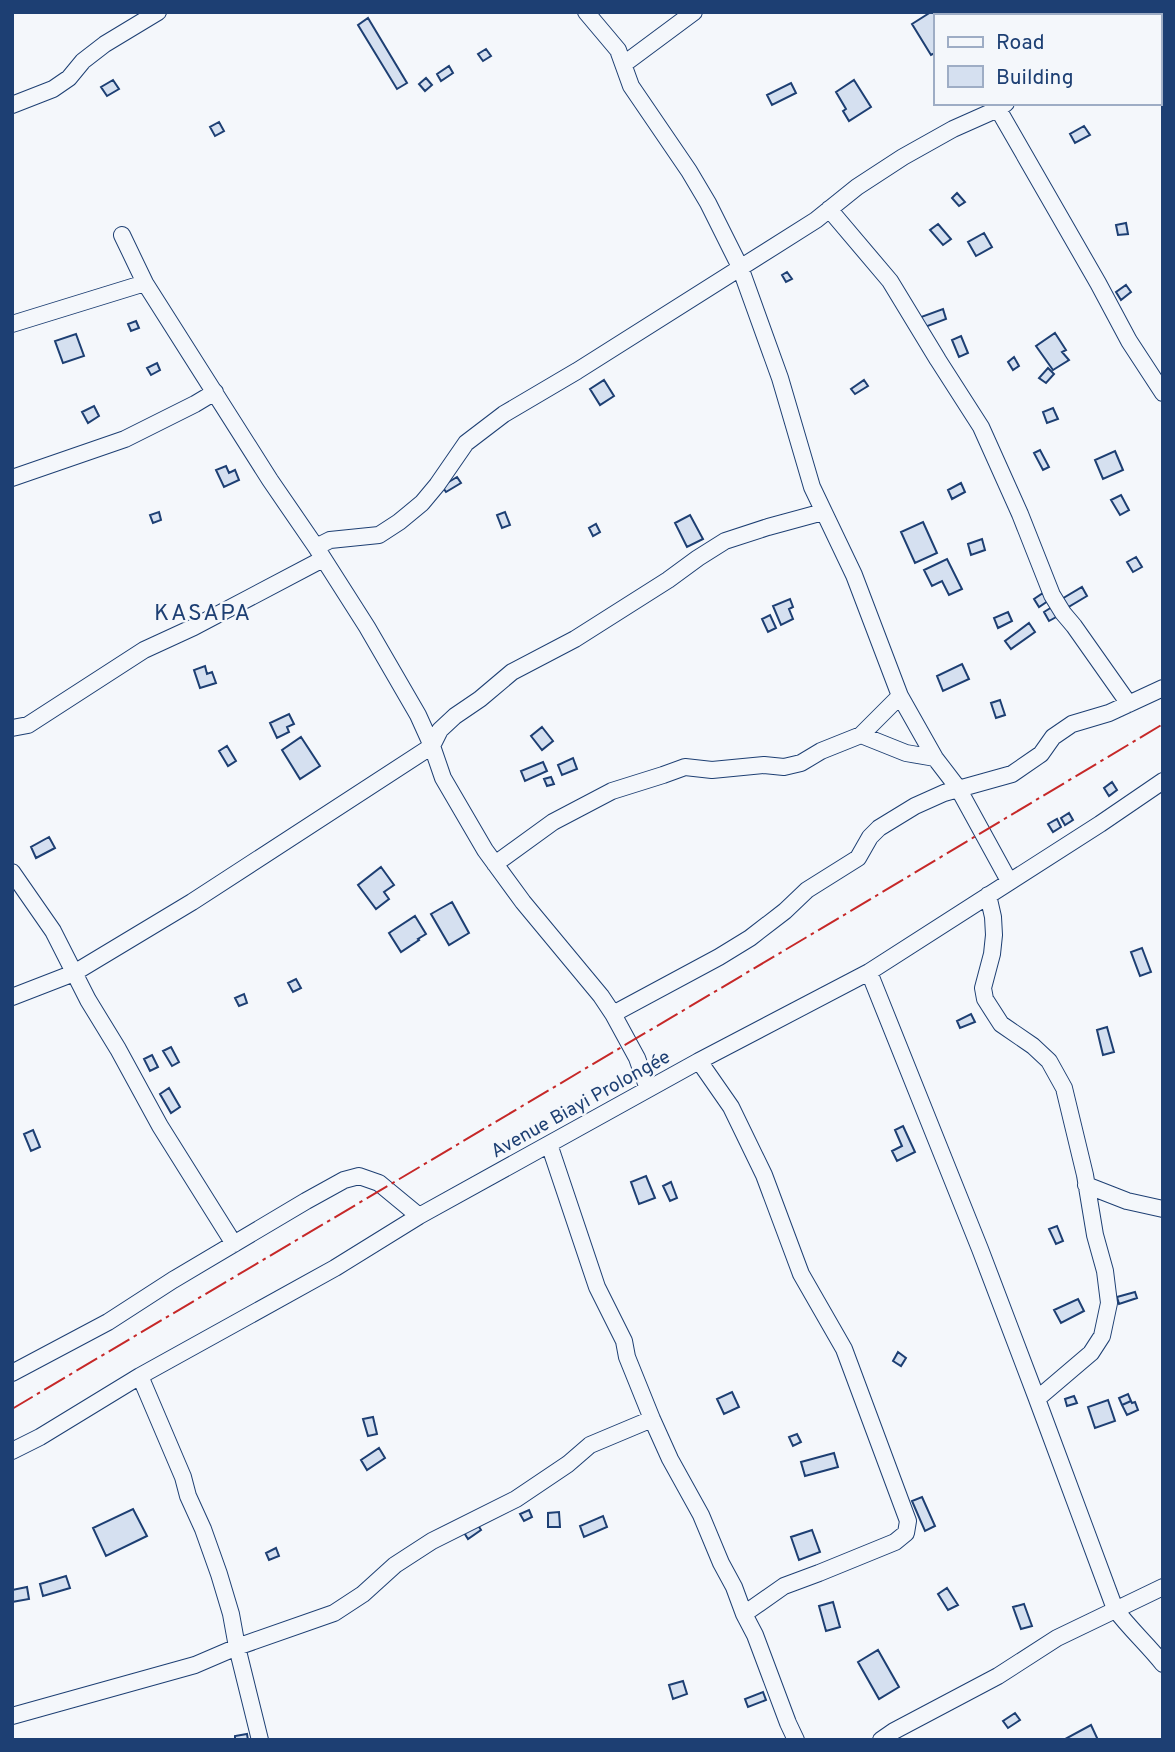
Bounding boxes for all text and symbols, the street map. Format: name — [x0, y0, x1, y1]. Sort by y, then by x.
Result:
legend — [934, 14, 1161, 105]
text: Road — [996, 30, 1045, 57]
text: Building — [996, 65, 1074, 92]
district label: KASAPA — [154, 600, 252, 629]
street label: Avenue Biayi Prolongée — [487, 1045, 675, 1164]

